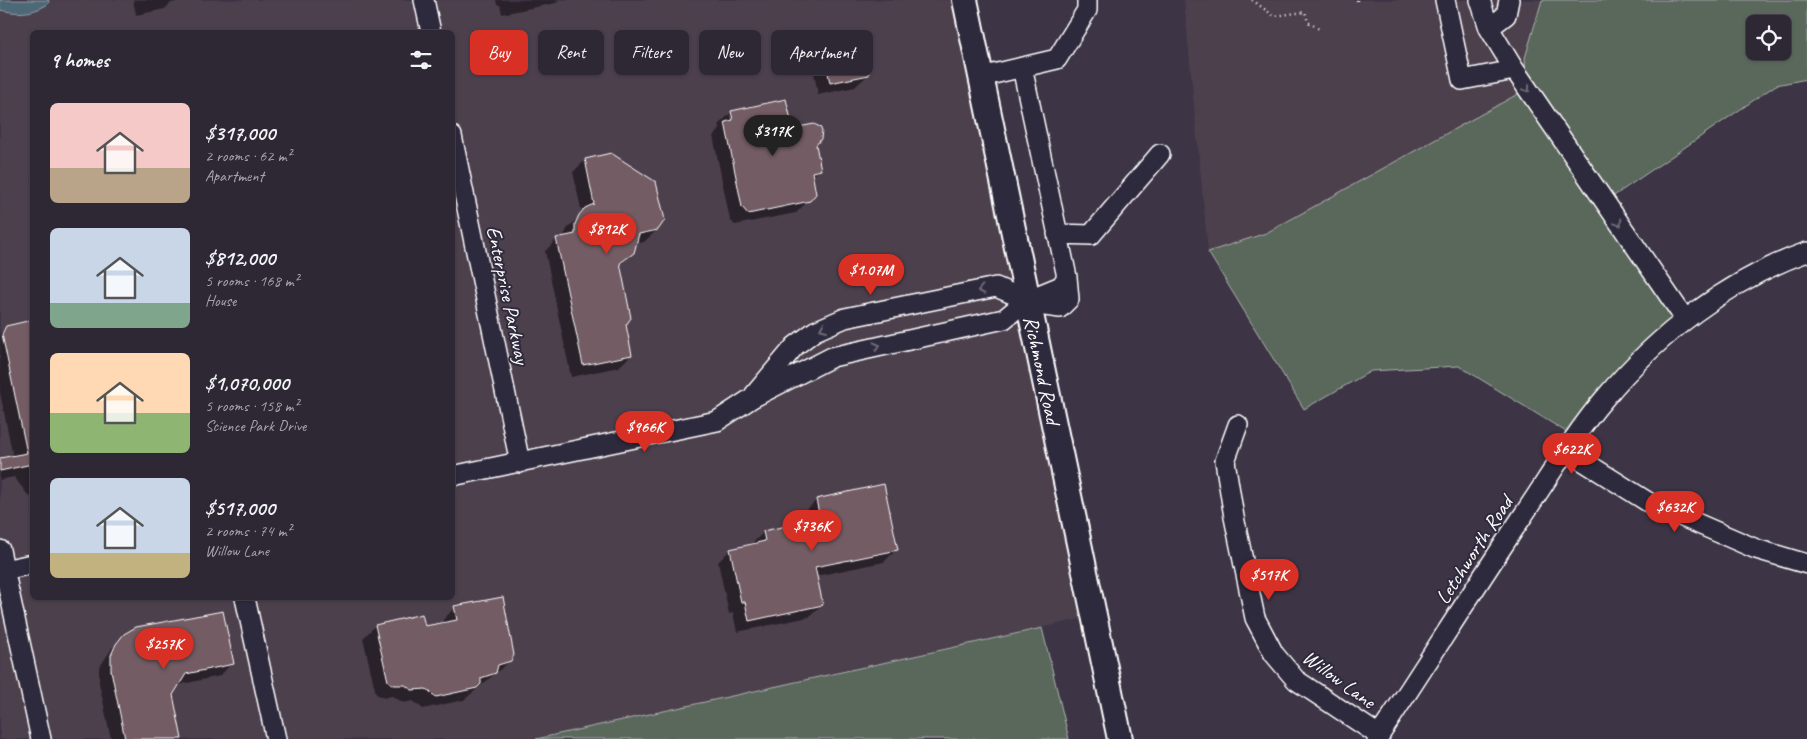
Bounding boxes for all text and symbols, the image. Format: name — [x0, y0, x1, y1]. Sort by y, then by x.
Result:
map controls — [1746, 15, 1791, 60]
button: locate — [1746, 15, 1791, 60]
chip: Buy — [470, 30, 528, 75]
chip: Rent — [538, 30, 604, 75]
chip: Filters — [614, 30, 689, 75]
chip: New — [699, 30, 761, 75]
chip: Apartment — [771, 30, 873, 75]
icon: filters — [407, 46, 435, 74]
text: 9 homes — [50, 47, 109, 73]
one-way arrow — [1521, 83, 1530, 93]
pin: $317K — [738, 114, 808, 157]
text: $317,000 — [205, 120, 275, 146]
text: $317K — [755, 121, 791, 141]
icon: home — [90, 123, 150, 183]
text: 2 rooms · 62 m² — [205, 146, 291, 166]
text: Apartment — [205, 166, 264, 186]
pin: $812K — [572, 212, 642, 255]
one-way arrow — [1613, 217, 1622, 227]
text: $812K — [589, 219, 625, 239]
street label: Enterprise Parkway — [481, 224, 536, 368]
text: $812,000 — [205, 245, 275, 271]
icon: home — [90, 248, 150, 308]
pin: $1.07M — [830, 254, 912, 296]
text: $1.07M — [849, 260, 893, 280]
text: 5 rooms · 168 m² — [205, 271, 299, 291]
one-way arrow — [976, 284, 985, 295]
text: House — [205, 291, 236, 311]
street label: Richmond Road — [1018, 313, 1067, 429]
one-way arrow — [819, 321, 828, 332]
one-way arrow — [872, 341, 881, 352]
text: $1,070,000 — [205, 370, 289, 396]
icon: home — [90, 373, 150, 433]
text: 5 rooms · 158 m² — [205, 396, 299, 416]
pin: $966K — [610, 410, 680, 453]
text: Science Park Drive — [205, 416, 306, 436]
text: $966K — [626, 417, 664, 437]
pin: $622K — [1537, 432, 1607, 475]
text: $622K — [1553, 439, 1591, 459]
street label: Letchworth Road — [1430, 488, 1520, 609]
pin: $632K — [1640, 490, 1710, 533]
text: $517,000 — [205, 495, 275, 521]
text: $632K — [1656, 497, 1694, 517]
icon: home — [90, 498, 150, 558]
pin: $736K — [777, 510, 847, 552]
text: $736K — [793, 516, 831, 536]
text: 2 rooms · 74 m² — [205, 521, 291, 541]
text: Willow Lane — [205, 541, 269, 561]
pin: $517K — [1234, 558, 1304, 601]
text: $517K — [1251, 565, 1287, 585]
pin: $257K — [129, 628, 199, 670]
text: $257K — [146, 634, 182, 654]
street label: Willow Lane — [1297, 644, 1382, 715]

